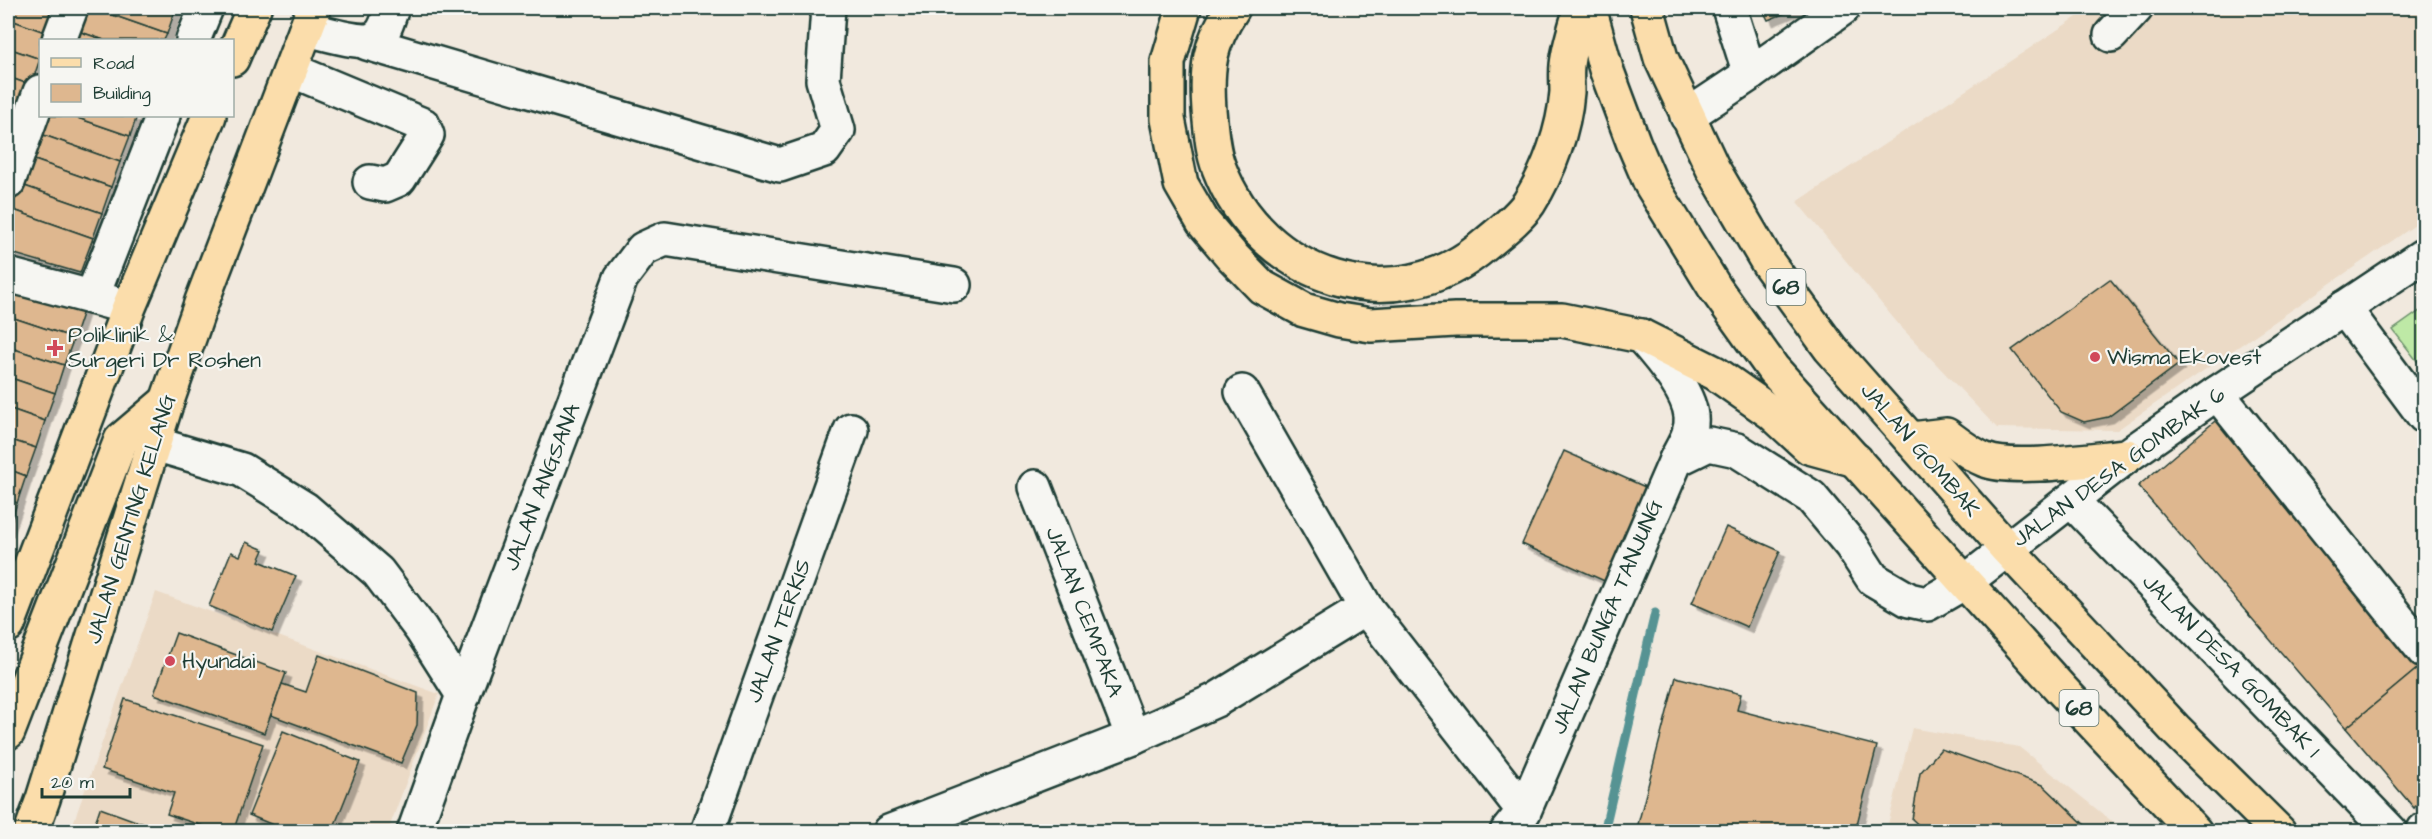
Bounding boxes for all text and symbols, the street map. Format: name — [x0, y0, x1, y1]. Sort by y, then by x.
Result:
legend — [39, 39, 234, 117]
text: Road — [93, 51, 134, 76]
text: Building — [93, 81, 151, 107]
road number: 68 — [1766, 269, 1806, 305]
place label: Poliklinik & Surgeri Dr Roshen — [68, 320, 261, 377]
marker: Poliklinik & Surgeri Dr Roshen — [46, 339, 64, 357]
place label: Wisma Ekovest — [2107, 342, 2261, 373]
marker: Wisma Ekovest — [2088, 350, 2102, 364]
street label: JALAN GOMBAK — [1853, 376, 1988, 524]
street label: JALAN DESA GOMBAK 6 — [2006, 379, 2232, 555]
street label: JALAN GENTING KELANG — [78, 390, 184, 648]
street label: JALAN ANGSANA — [496, 399, 588, 575]
street label: JALAN BUNGA TANJUNG — [1543, 495, 1671, 739]
street label: JALAN CEMPAKA — [1037, 522, 1131, 702]
street label: JALAN TERKIS — [739, 555, 819, 707]
street label: JALAN DESA GOMBAK 1 — [2135, 567, 2327, 765]
place label: Hyundai — [182, 646, 255, 678]
marker: Hyundai — [163, 654, 177, 668]
road number: 68 — [2060, 690, 2098, 726]
scale bar — [42, 761, 130, 799]
text: 20 m — [51, 770, 94, 795]

